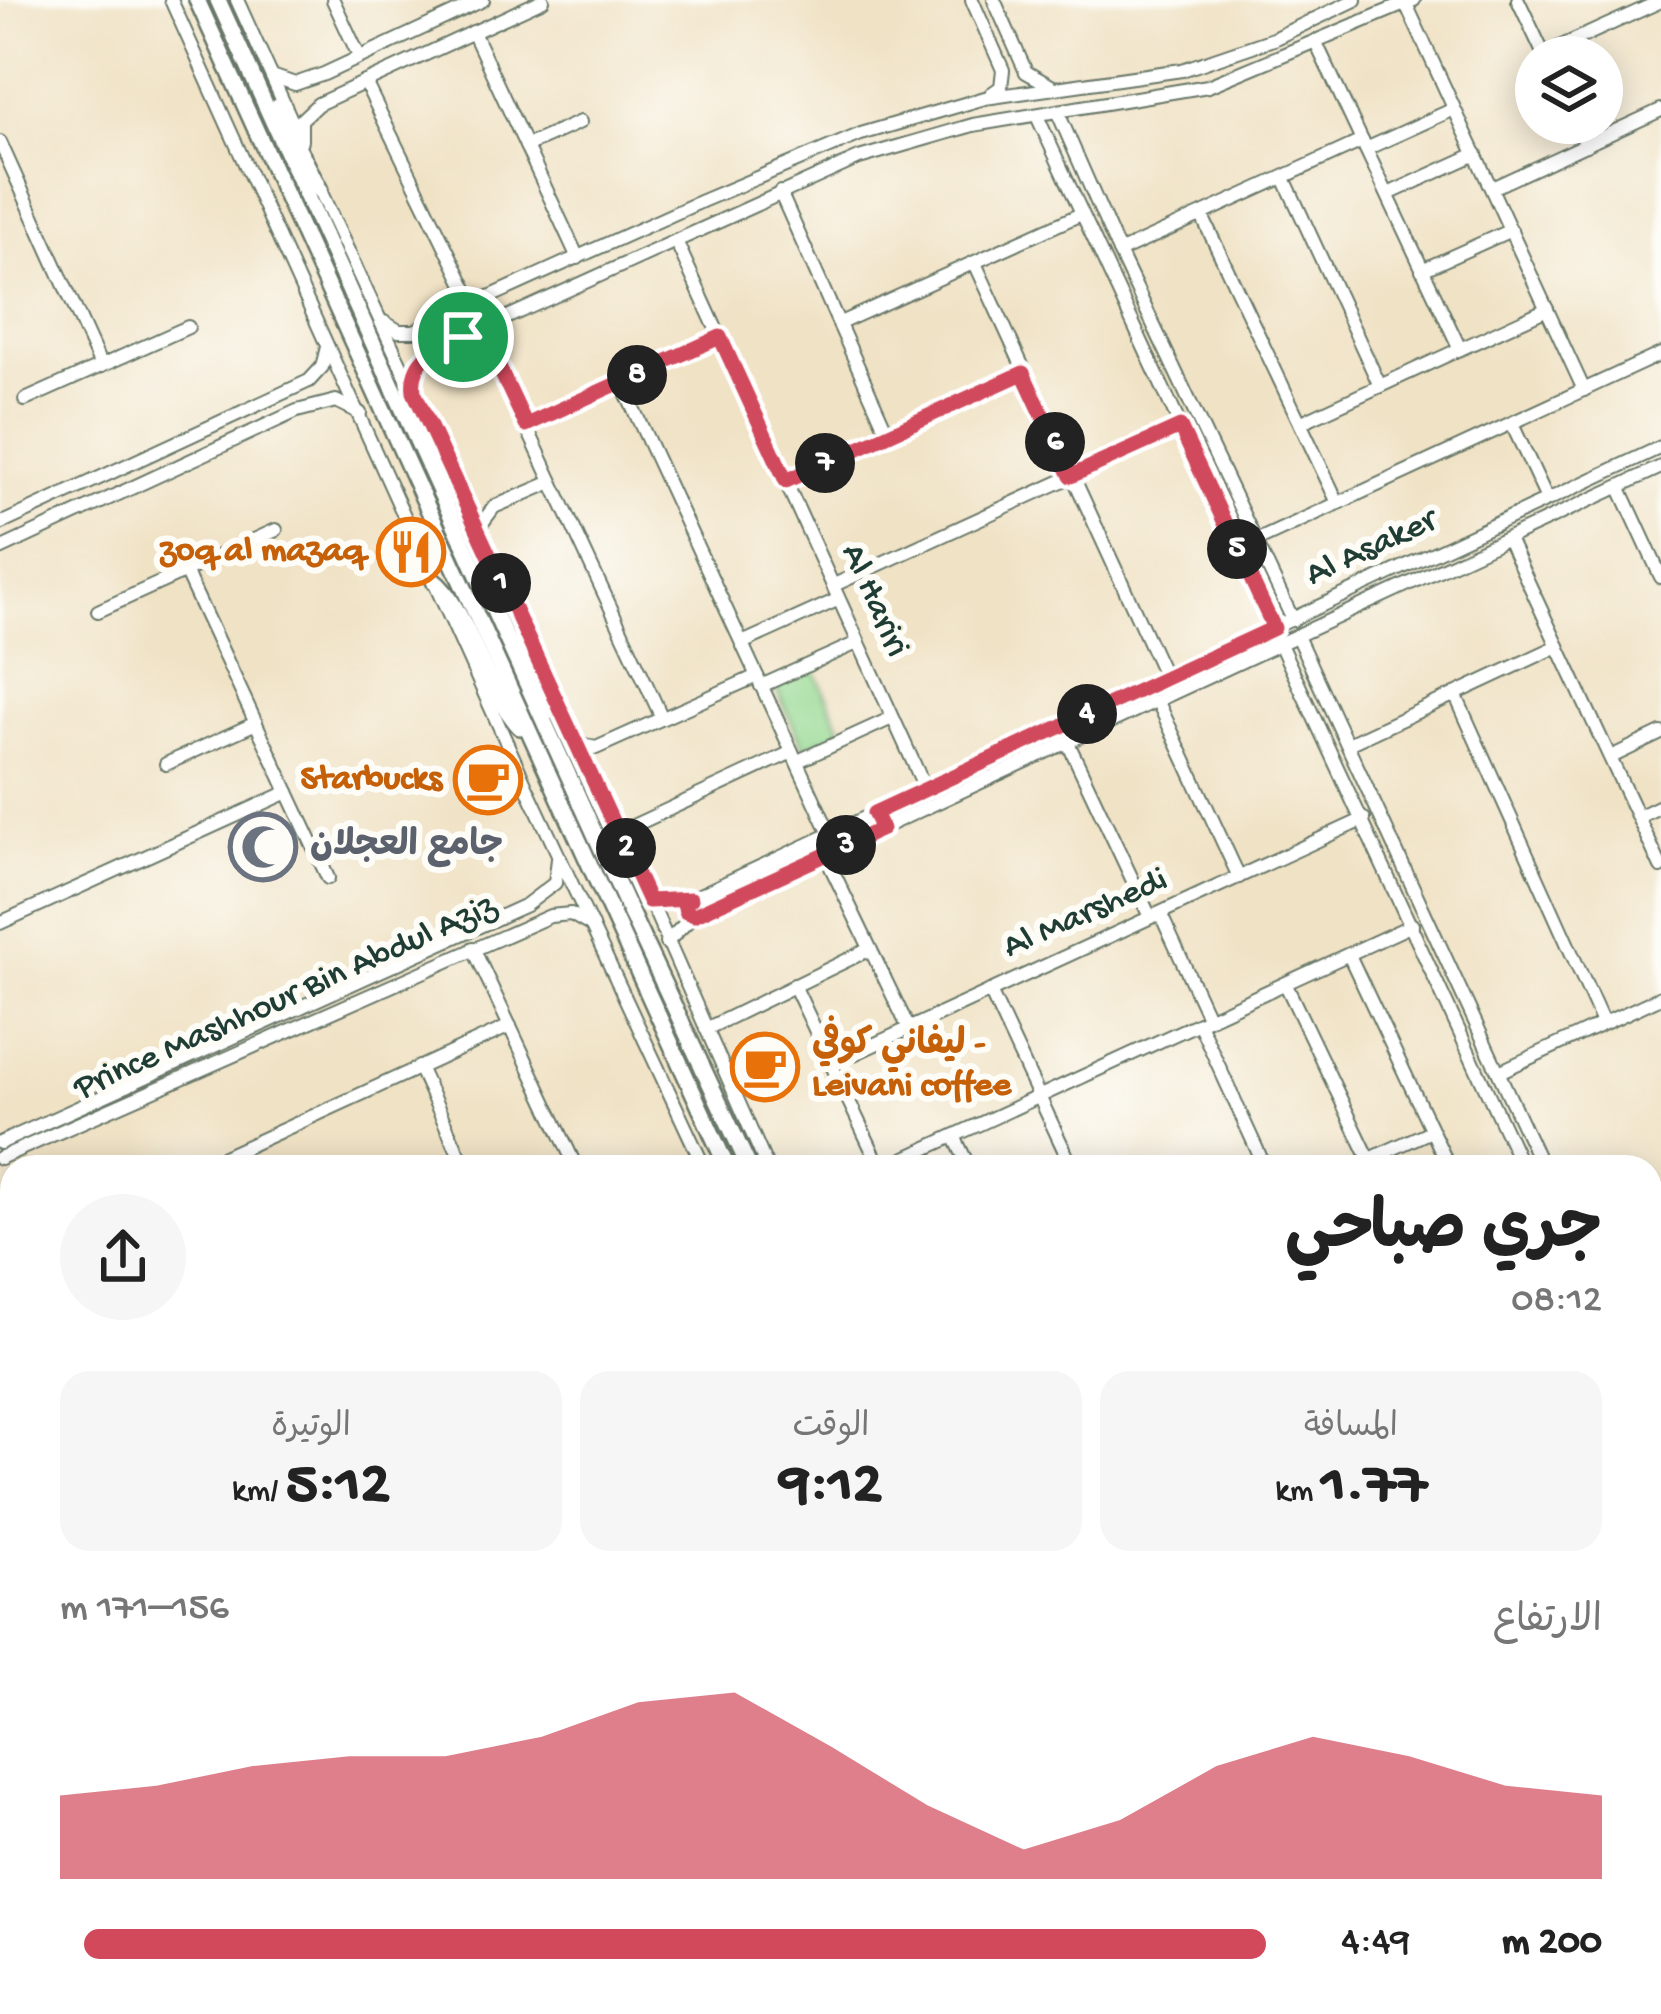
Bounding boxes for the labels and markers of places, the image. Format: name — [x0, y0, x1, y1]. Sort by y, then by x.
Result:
pin — [412, 286, 514, 388]
pin: 8 — [607, 345, 667, 405]
pin: 6 — [1025, 412, 1085, 472]
pin: 7 — [795, 433, 855, 493]
restaurant icon: zoq al mazaq — [376, 517, 446, 587]
pin: 5 — [1207, 519, 1267, 579]
place label: zoq al mazaq — [159, 531, 369, 574]
pin: 1 — [471, 553, 531, 613]
pin: 4 — [1057, 684, 1117, 744]
cafe icon: Starbucks — [453, 745, 523, 815]
place label: Starbucks — [300, 759, 444, 802]
mosque icon: جامع العجلان — [228, 812, 298, 882]
pin: 3 — [816, 815, 876, 875]
pin: 2 — [596, 818, 656, 878]
place label: جامع العجلان — [310, 826, 503, 869]
place label: ليفاني كوفي - Leivani coffee — [812, 1015, 1012, 1109]
cafe icon: ليفاني كوفي - Leivani coffee — [730, 1032, 800, 1102]

